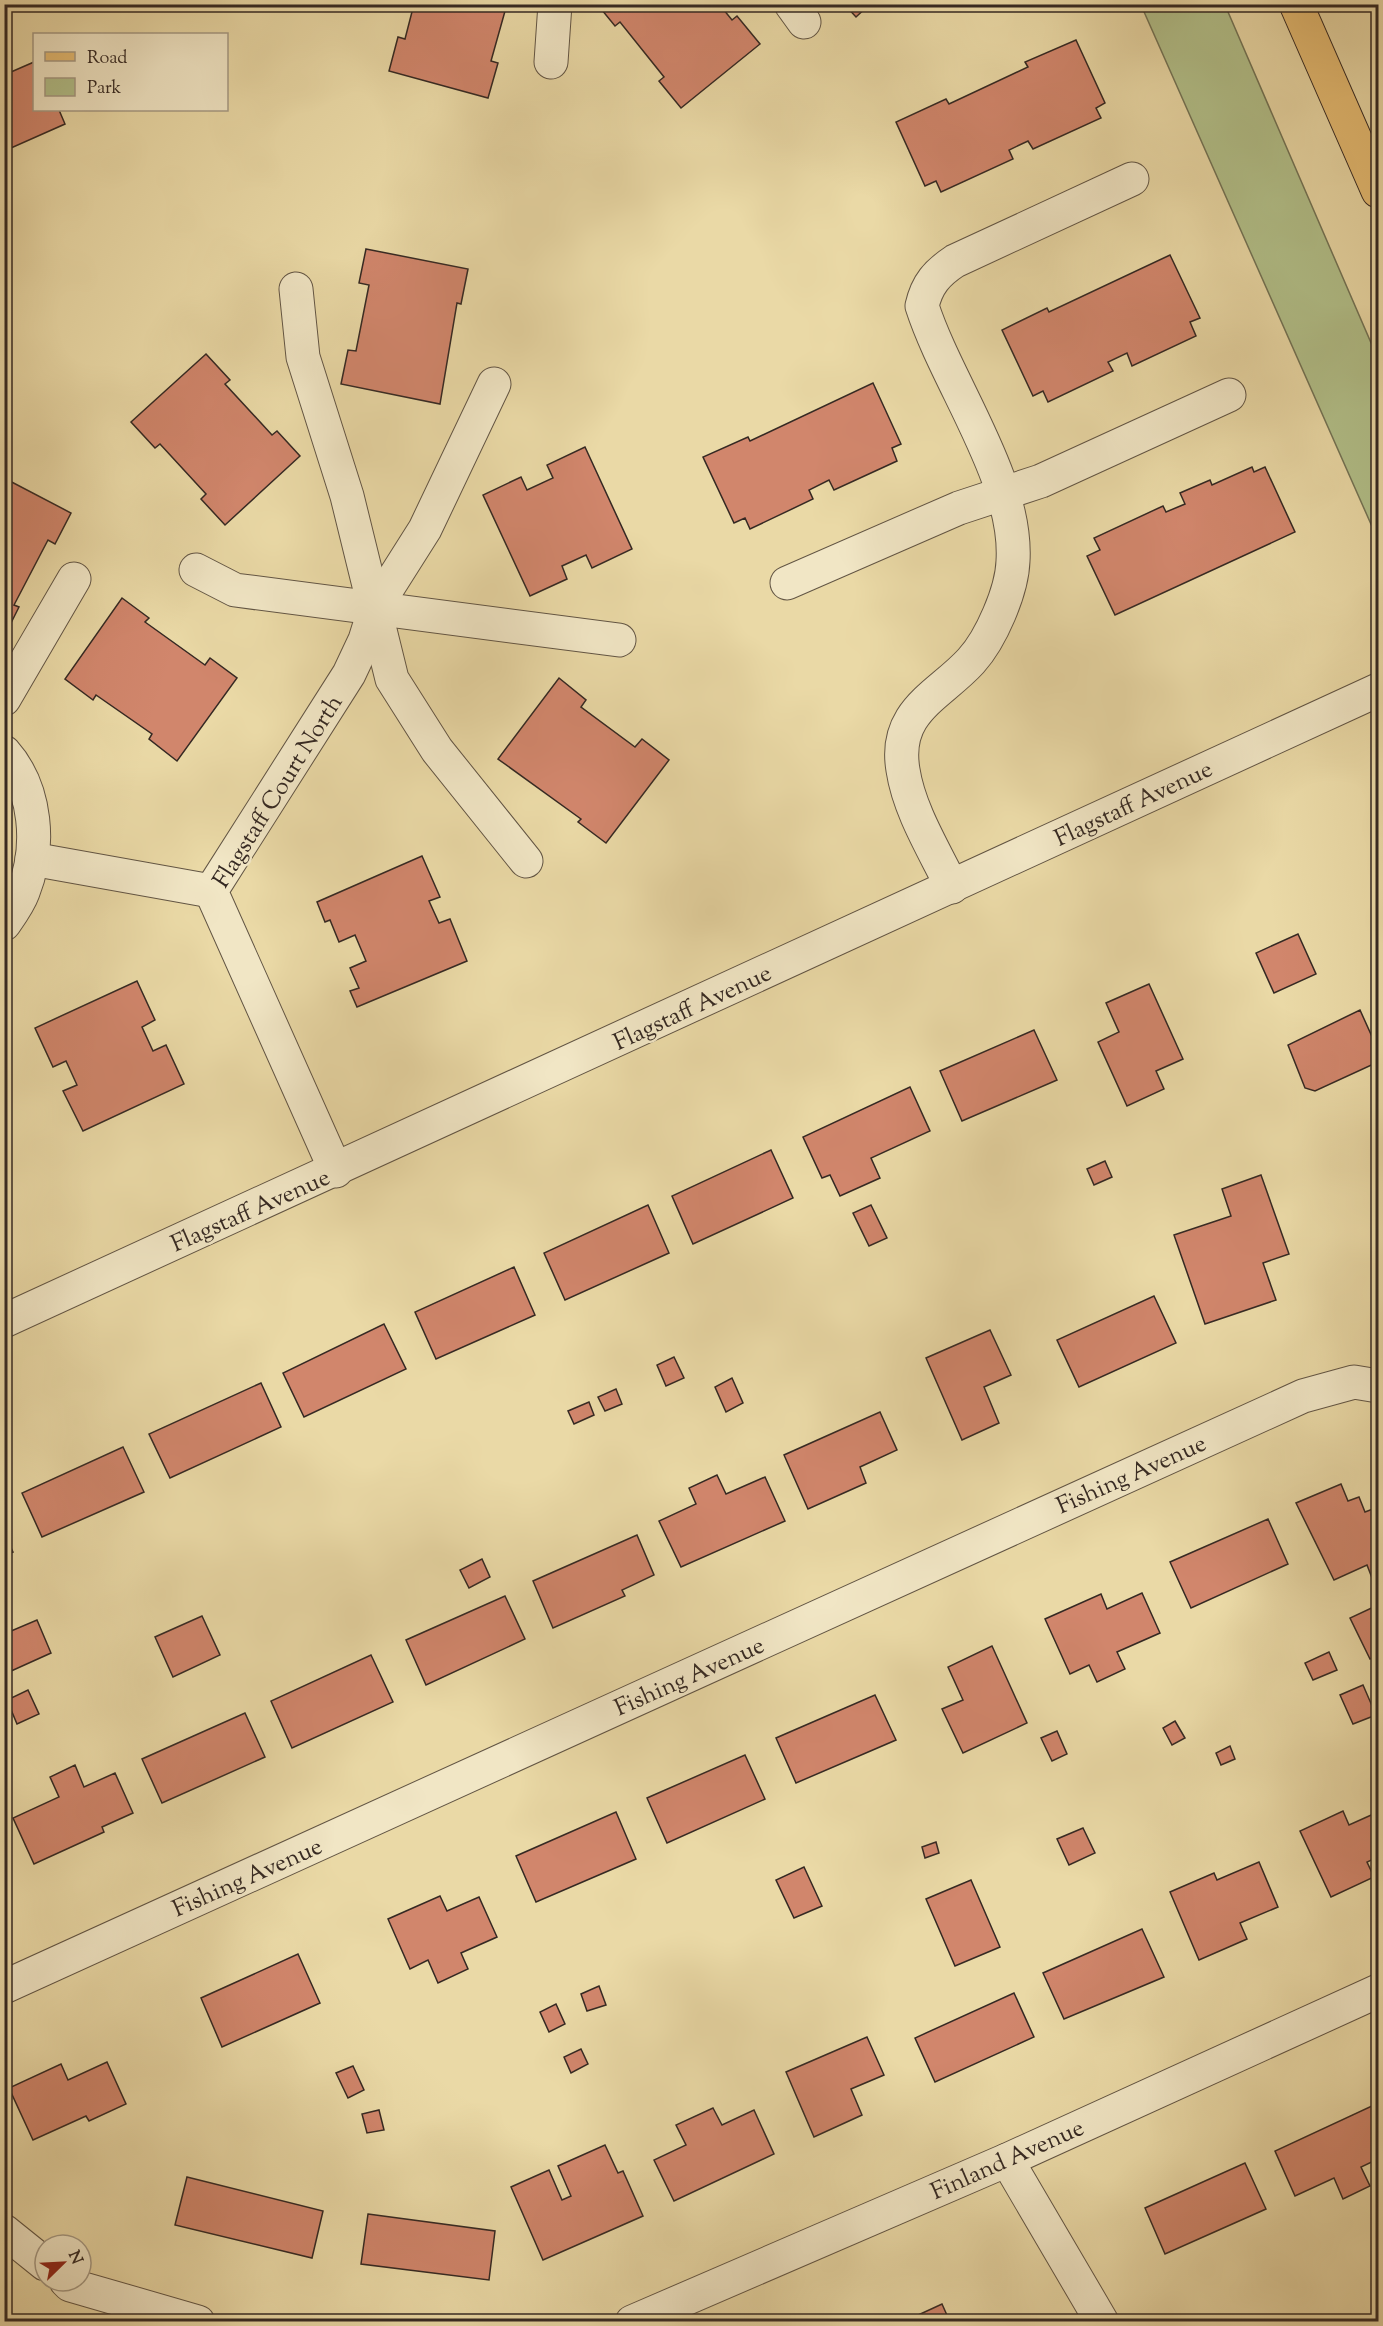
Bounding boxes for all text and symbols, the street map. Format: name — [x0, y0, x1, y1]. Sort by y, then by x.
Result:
legend — [33, 33, 228, 111]
text: Road — [87, 46, 127, 72]
text: Park — [87, 76, 122, 102]
street label: Flagstaff Court North — [205, 689, 352, 895]
street label: Flagstaff Avenue — [1049, 753, 1219, 856]
street label: Flagstaff Avenue — [608, 957, 778, 1060]
street label: Flagstaff Avenue — [166, 1162, 336, 1262]
street label: Fishing Avenue — [1051, 1428, 1212, 1524]
street label: Fishing Avenue — [609, 1630, 770, 1726]
street label: Fishing Avenue — [167, 1831, 328, 1927]
street label: Finland Avenue — [926, 2112, 1090, 2210]
north arrow — [33, 2233, 93, 2293]
text: N — [61, 2247, 88, 2269]

